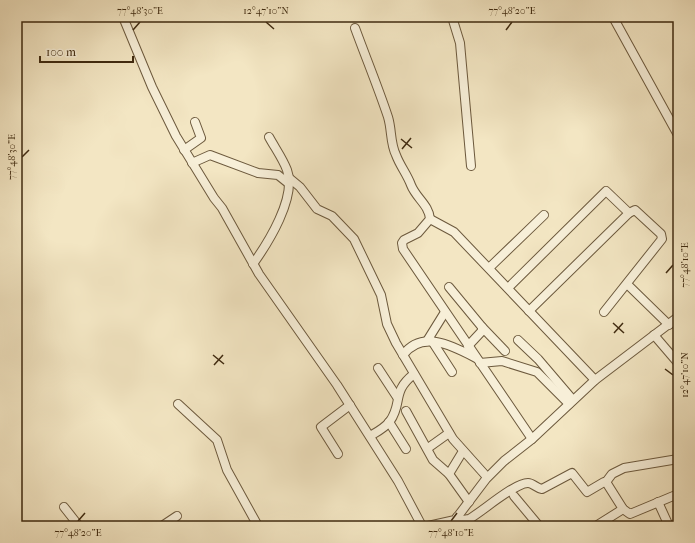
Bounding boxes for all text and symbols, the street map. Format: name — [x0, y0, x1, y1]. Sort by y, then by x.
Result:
text: 77°48'30"E — [117, 5, 163, 17]
text: 12°47'10"N — [243, 5, 289, 17]
text: 77°48'20"E — [488, 5, 536, 17]
scale bar — [40, 38, 133, 64]
text: 100 m — [46, 45, 76, 59]
text: 77°48'30"E — [6, 134, 18, 180]
text: 77°48'10"E — [679, 242, 691, 288]
text: 12°47'10"N — [679, 352, 691, 398]
text: 77°48'20"E — [54, 527, 102, 539]
text: 77°48'10"E — [428, 527, 474, 539]

